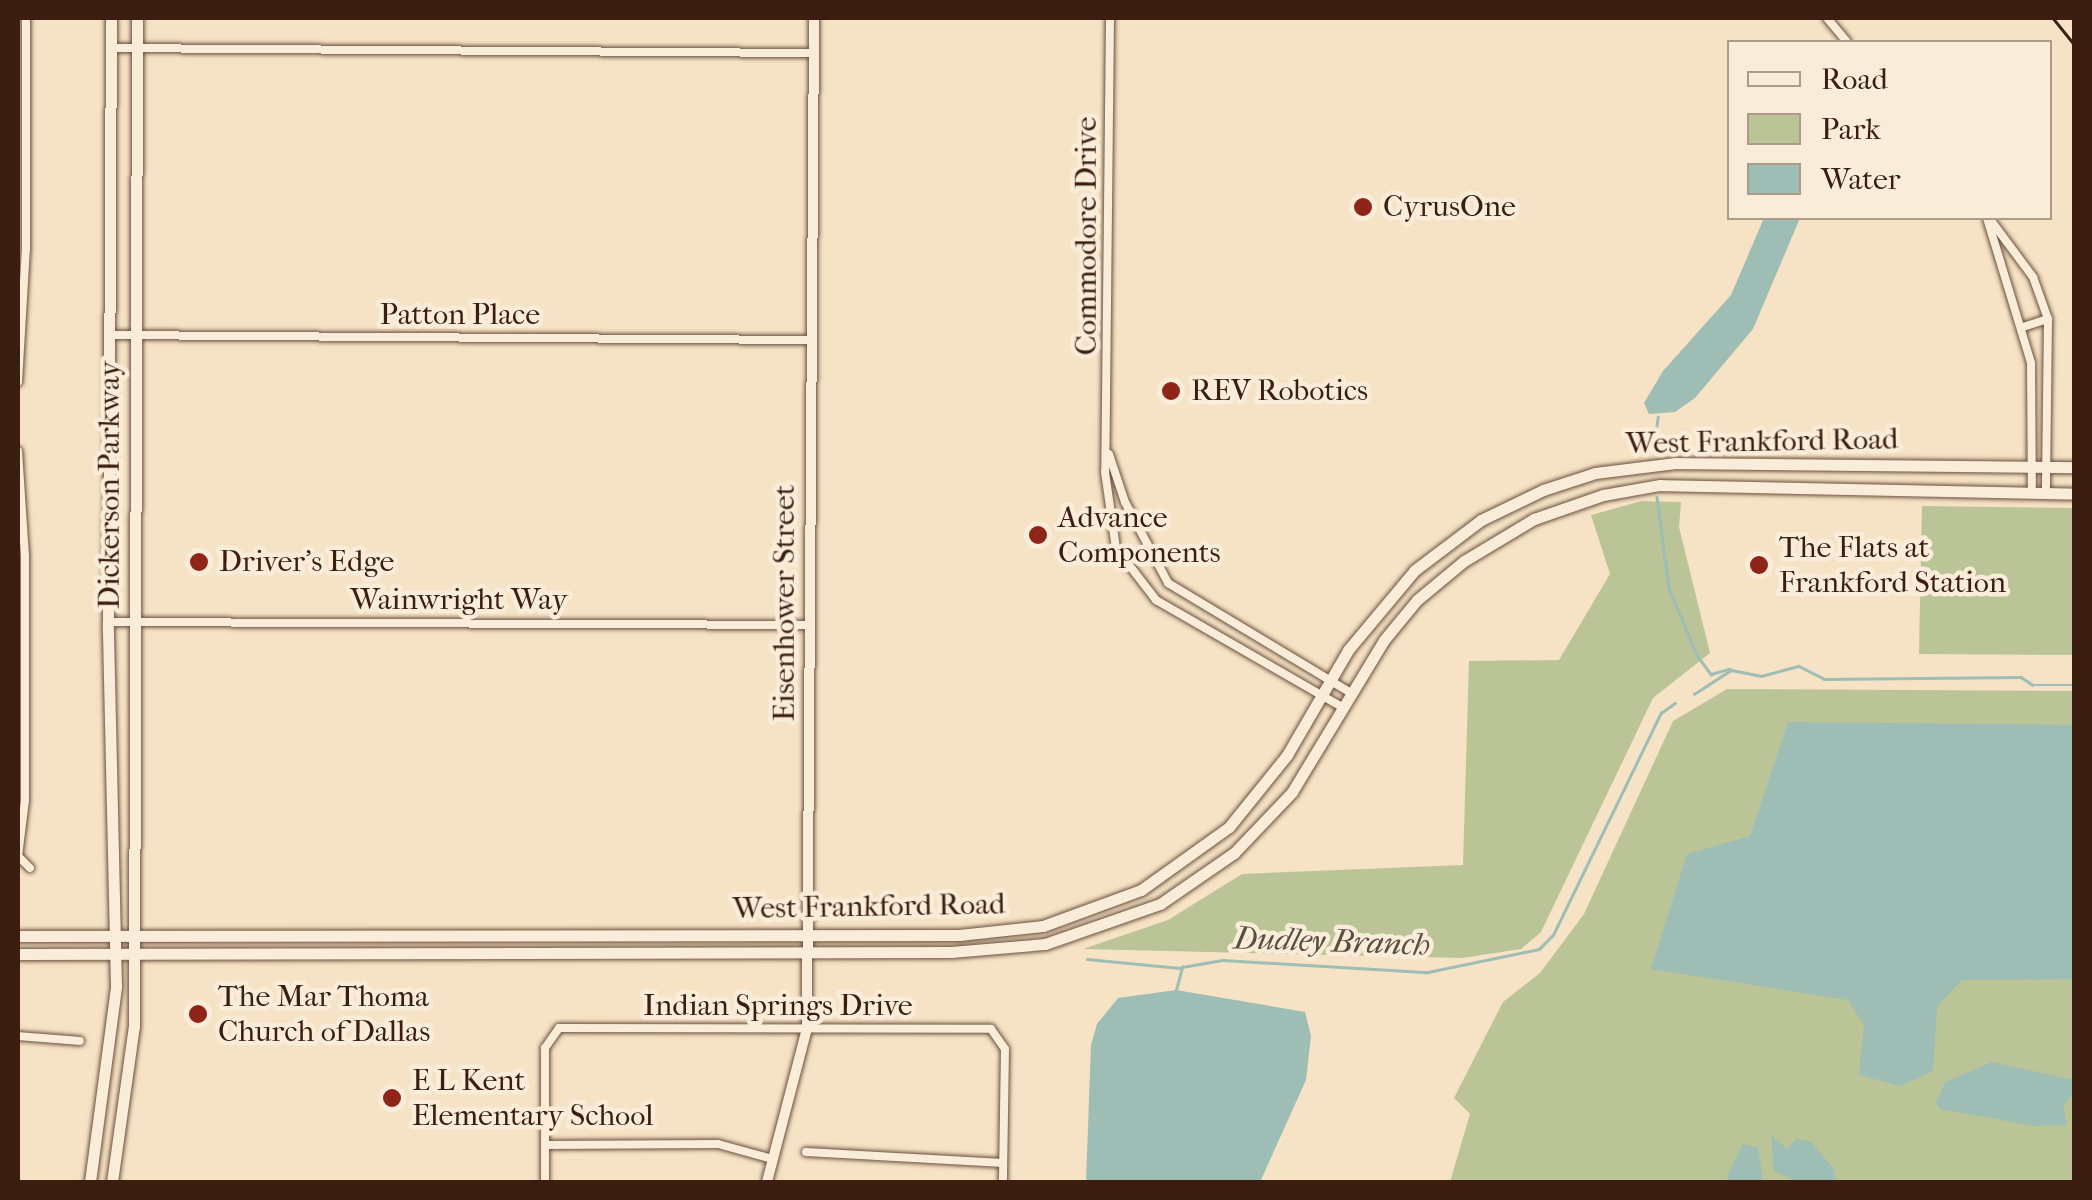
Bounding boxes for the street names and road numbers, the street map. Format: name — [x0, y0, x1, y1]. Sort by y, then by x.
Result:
street label: Commodore Drive — [1069, 117, 1105, 355]
street label: Patton Place — [380, 297, 540, 333]
street label: Dickerson Parkway — [92, 361, 128, 609]
street label: West Frankford Road — [1625, 422, 1899, 462]
street label: Eisenhower Street — [767, 485, 803, 721]
street label: Wainwright Way — [350, 582, 568, 618]
street label: West Frankford Road — [732, 887, 1006, 927]
street label: Indian Springs Drive — [643, 988, 913, 1024]

